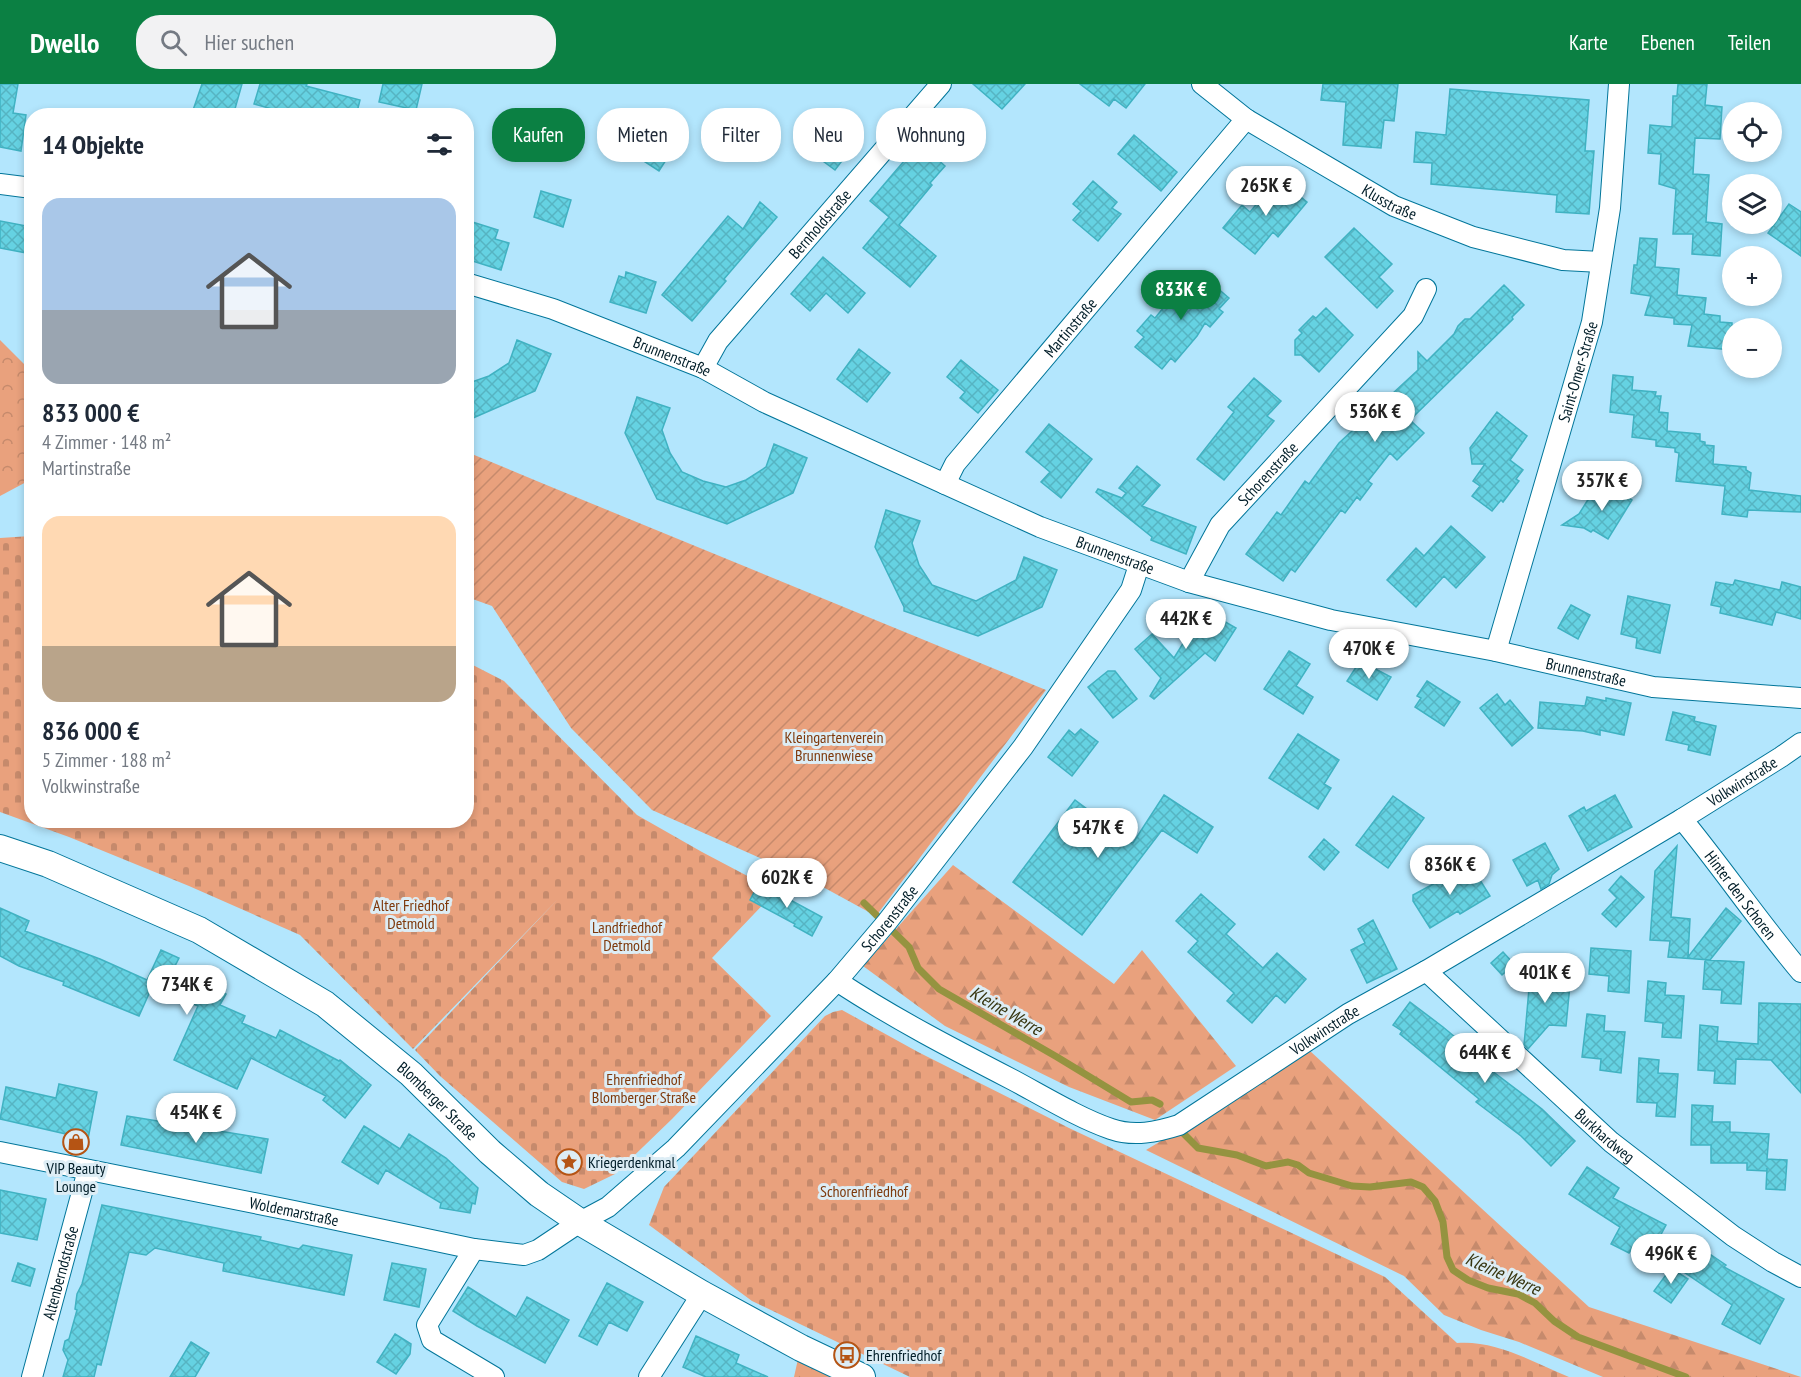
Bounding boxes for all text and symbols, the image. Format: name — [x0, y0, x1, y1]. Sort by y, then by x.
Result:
search box — [136, 15, 556, 69]
text: Dwello — [30, 24, 100, 61]
icon: search — [157, 26, 190, 59]
text: Hier suchen — [205, 28, 294, 56]
text: Karte — [1569, 29, 1608, 56]
text: Ebenen — [1641, 29, 1695, 56]
text: Teilen — [1728, 29, 1771, 56]
map controls — [1722, 102, 1782, 378]
button: locate — [1722, 102, 1782, 162]
chip: Kaufen — [492, 108, 585, 162]
chip: Mieten — [597, 108, 689, 162]
chip: Filter — [701, 108, 781, 162]
chip: Neu — [793, 108, 864, 162]
chip: Wohnung — [876, 108, 986, 162]
text: 14 Objekte — [42, 128, 144, 161]
icon: filters — [423, 128, 456, 161]
pin: 265K € — [1217, 166, 1315, 217]
text: 265K € — [1240, 172, 1292, 198]
button: layers — [1722, 174, 1782, 234]
street label: Klusstraße — [1358, 179, 1420, 224]
street label: Bernholdstraße — [784, 185, 855, 263]
icon: home — [195, 237, 303, 345]
button: + — [1722, 246, 1782, 306]
pin: 833K € — [1132, 270, 1230, 321]
text: 833K € — [1155, 276, 1207, 302]
street label: Martinstraße — [1040, 294, 1101, 361]
button: − — [1722, 318, 1782, 378]
street label: Saint-Omer-Straße — [1553, 319, 1602, 424]
street label: Brunnenstraße — [631, 332, 715, 381]
pin: 536K € — [1326, 392, 1424, 443]
text: 833 000 € — [42, 396, 140, 429]
text: 536K € — [1349, 398, 1401, 424]
text: 4 Zimmer · 148 m² — [42, 429, 171, 455]
street label: Schorenstraße — [1233, 437, 1302, 510]
text: Martinstraße — [42, 455, 131, 481]
pin: 357K € — [1553, 461, 1651, 512]
text: 357K € — [1576, 467, 1628, 493]
street label: Brunnenstraße — [1073, 531, 1157, 578]
icon: home — [195, 555, 303, 663]
pin: 442K € — [1137, 599, 1235, 650]
text: 442K € — [1160, 605, 1212, 631]
pin: 470K € — [1320, 629, 1418, 680]
text: 470K € — [1343, 635, 1395, 661]
street label: Brunnenstraße — [1544, 653, 1628, 691]
text: 836 000 € — [42, 714, 140, 747]
park label: Kleingartenverein Brunnenwiese — [784, 727, 884, 765]
text: 5 Zimmer · 188 m² — [42, 747, 171, 773]
street label: Volkwinstraße — [1703, 752, 1781, 811]
text: Volkwinstraße — [42, 773, 140, 799]
pin: 547K € — [1049, 808, 1147, 859]
text: 547K € — [1072, 814, 1124, 840]
pin: 836K € — [1401, 845, 1499, 896]
street label: Hinter den Schoren — [1701, 846, 1781, 943]
text: 836K € — [1424, 851, 1476, 877]
pin: 602K € — [738, 858, 836, 909]
text: 602K € — [761, 864, 813, 890]
street label: Schorenstraße — [856, 881, 922, 955]
park label: Alter Friedhof Detmold — [373, 895, 450, 933]
park label: Landfriedhof Detmold — [592, 917, 663, 955]
pin: 401K € — [1496, 953, 1594, 1004]
text: 401K € — [1519, 959, 1571, 985]
pin: 734K € — [138, 965, 236, 1016]
text: 734K € — [161, 971, 213, 997]
water label: Kleine Werre — [966, 981, 1048, 1041]
street label: Volkwinstraße — [1285, 1000, 1362, 1060]
pin: 644K € — [1436, 1033, 1534, 1084]
text: 644K € — [1459, 1039, 1511, 1065]
street label: Blomberger Straße — [393, 1057, 482, 1144]
park label: Ehrenfriedhof Blomberger Straße — [592, 1069, 696, 1107]
pin: 454K € — [147, 1093, 245, 1144]
text: 454K € — [170, 1099, 222, 1125]
street label: Burkhardweg — [1571, 1104, 1639, 1167]
shop icon: VIP Beauty Lounge — [61, 1127, 91, 1157]
place icon: Kriegerdenkmal — [554, 1147, 584, 1177]
place label: Kriegerdenkmal — [588, 1152, 675, 1172]
place label: VIP Beauty Lounge — [45, 1158, 106, 1196]
park label: Schorenfriedhof — [820, 1181, 909, 1201]
street label: Woldemarstraße — [248, 1192, 341, 1230]
street label: Altenberndstraße — [38, 1224, 82, 1322]
pin: 496K € — [1622, 1234, 1720, 1285]
text: 496K € — [1645, 1240, 1697, 1266]
water label: Kleine Werre — [1462, 1247, 1546, 1301]
bus stop icon: Ehrenfriedhof — [832, 1340, 862, 1370]
place label: Ehrenfriedhof — [866, 1345, 942, 1365]

